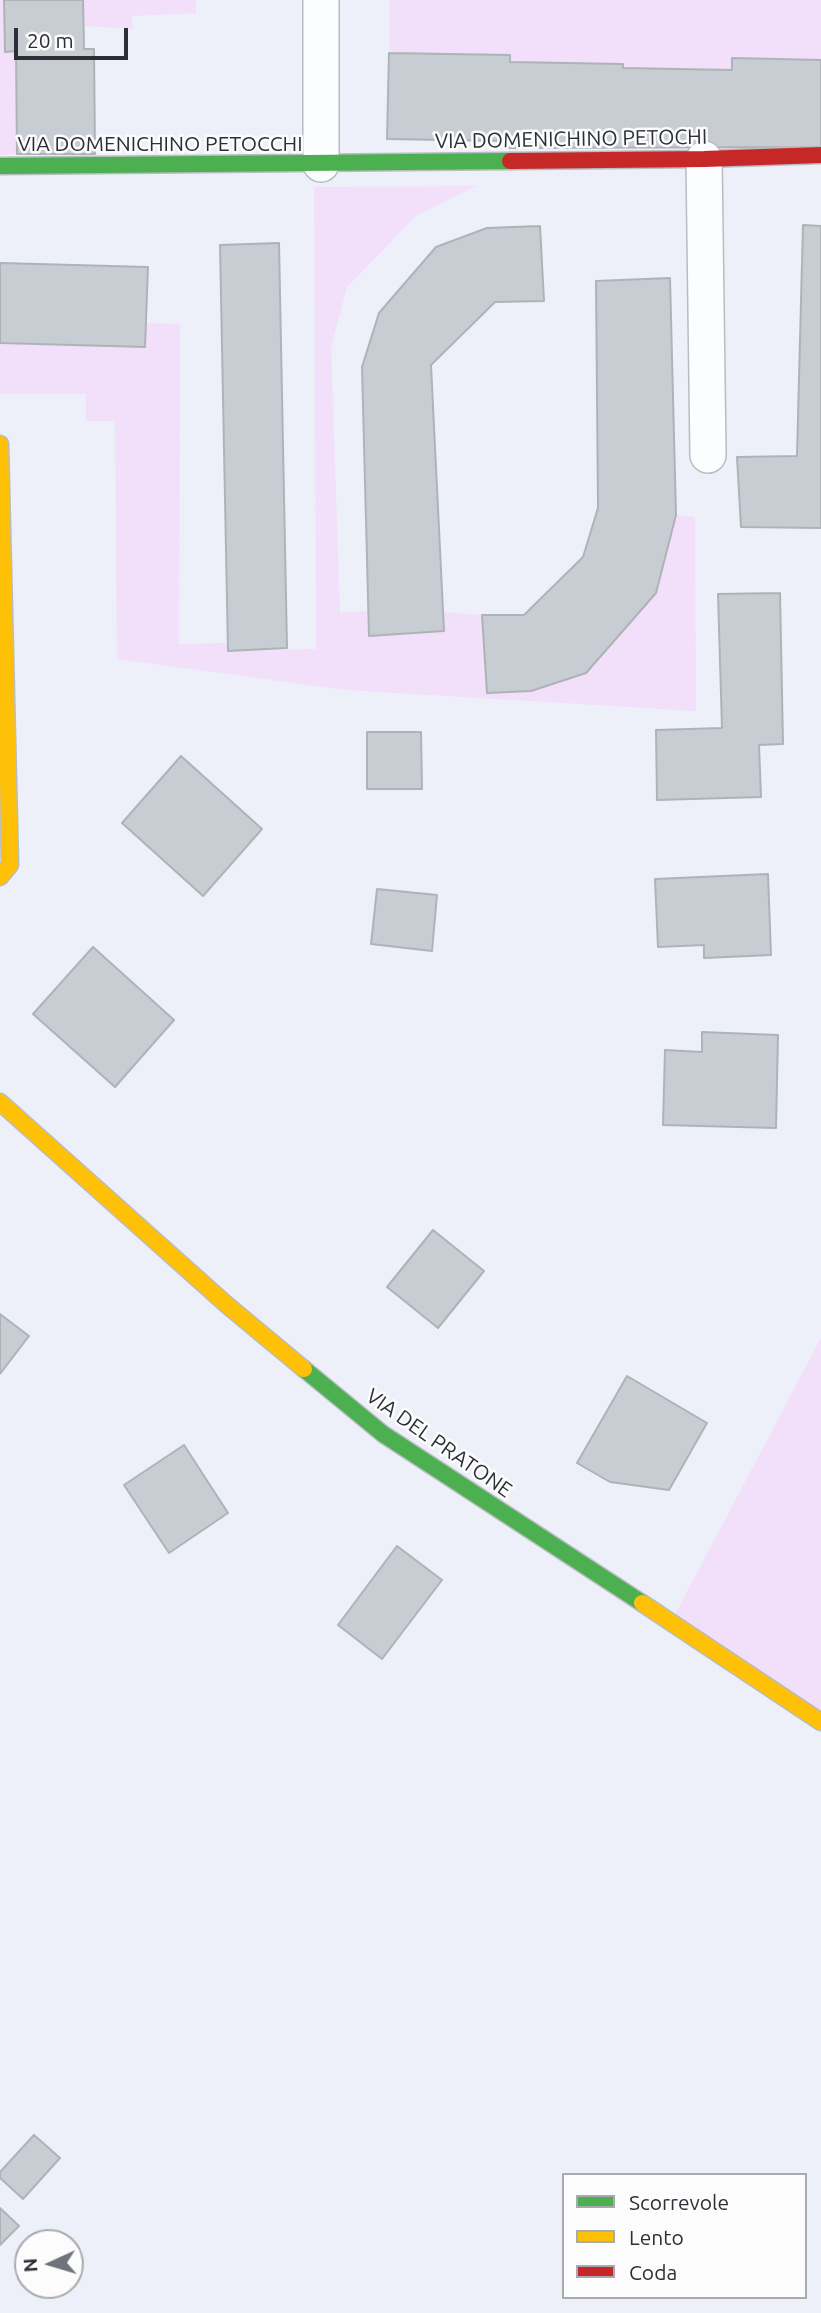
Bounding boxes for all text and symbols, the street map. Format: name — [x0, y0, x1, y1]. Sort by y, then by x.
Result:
scale bar — [18, 14, 131, 58]
text: 20 m — [27, 28, 74, 52]
street label: VIA DOMENICHINO PETOCHI — [435, 124, 707, 154]
street label: VIA DOMENICHINO PETOCCHI — [17, 131, 303, 157]
street label: VIA DEL PRATONE — [361, 1383, 517, 1503]
legend — [562, 2173, 807, 2299]
text: Scorrevole — [629, 2190, 729, 2214]
text: Lento — [629, 2225, 684, 2249]
north arrow — [14, 2229, 84, 2299]
text: N — [19, 2257, 42, 2273]
text: Coda — [629, 2260, 677, 2284]

